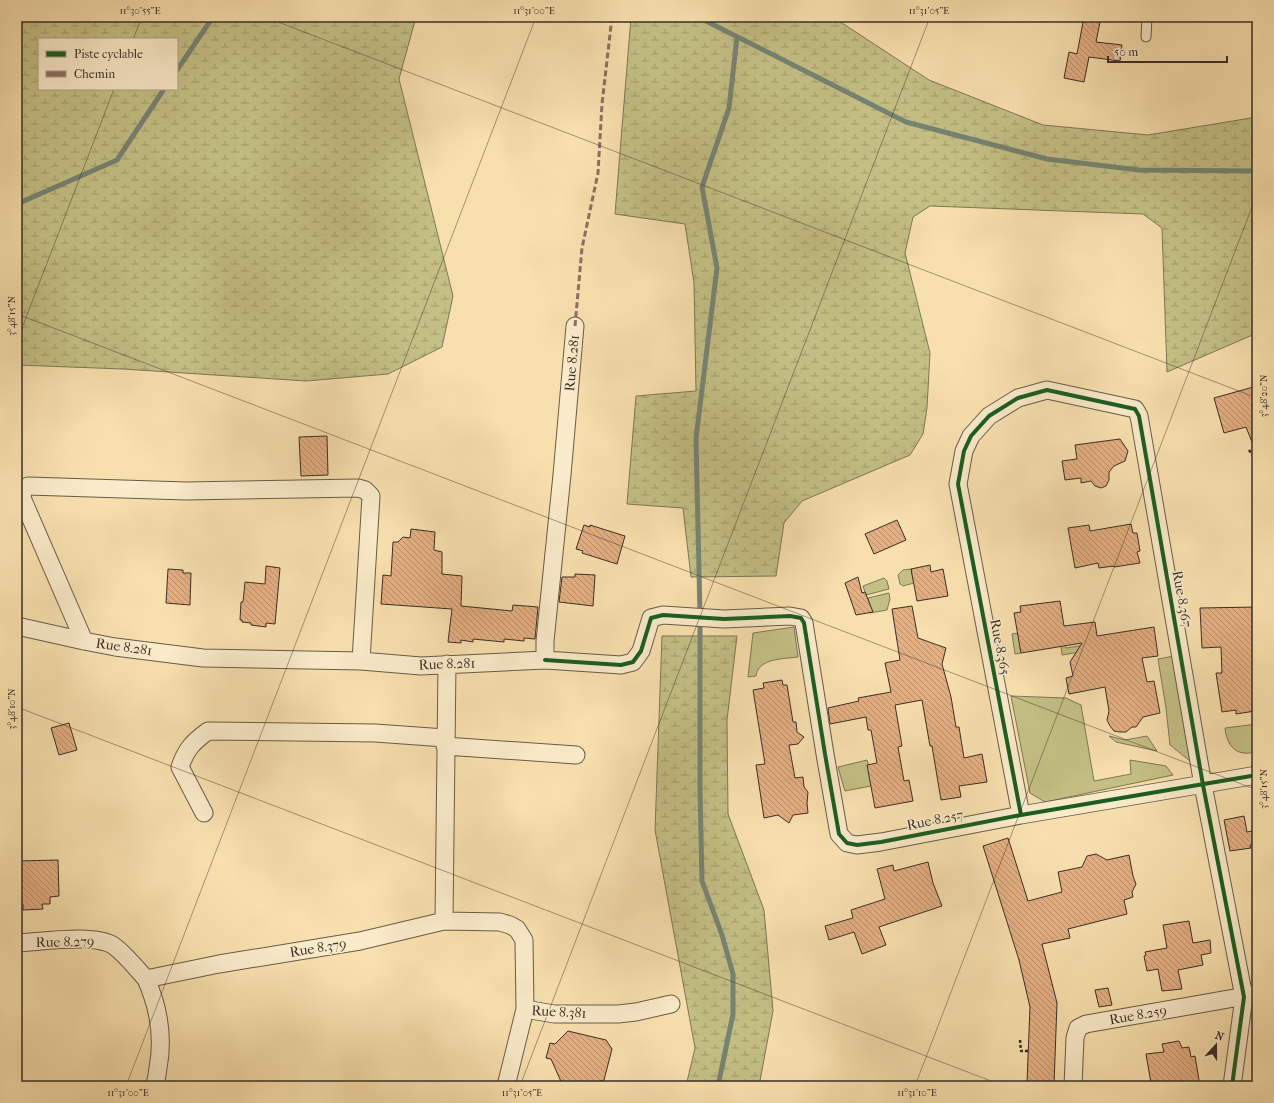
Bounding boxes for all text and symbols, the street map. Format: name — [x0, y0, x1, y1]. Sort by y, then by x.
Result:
text: 11°30'55"E — [119, 5, 161, 17]
text: 11°31'00"E — [513, 5, 555, 17]
text: 11°31'05"E — [909, 5, 949, 17]
legend — [38, 38, 178, 90]
scale bar — [1108, 38, 1227, 64]
text: 50 m — [1114, 45, 1138, 59]
text: Piste cyclable — [74, 47, 143, 61]
text: Chemin — [74, 67, 115, 81]
text: 3°48'15"N — [6, 296, 18, 336]
street label: Rue 8.281 — [561, 334, 583, 392]
text: 3°48'20"N — [1258, 374, 1270, 417]
street label: Rue 8.367 — [1169, 569, 1195, 629]
street label: Rue 8.365 — [986, 617, 1014, 677]
street label: Rue 8.281 — [95, 635, 153, 659]
street label: Rue 8.281 — [418, 655, 476, 673]
text: 3°48'10"N — [6, 688, 18, 730]
text: 3°48'15"N — [1258, 769, 1270, 809]
street label: Rue 8.257 — [905, 806, 965, 834]
street label: Rue 8.279 — [35, 933, 95, 951]
street label: Rue 8.379 — [288, 935, 348, 961]
street label: Rue 8.381 — [531, 1002, 587, 1022]
street label: Rue 8.259 — [1108, 1002, 1168, 1028]
north arrow — [1196, 1025, 1236, 1065]
text: N — [1213, 1029, 1226, 1044]
text: 11°31'00"E — [107, 1087, 149, 1099]
text: 11°31'05"E — [502, 1087, 542, 1099]
text: 11°31'10"E — [897, 1087, 937, 1099]

